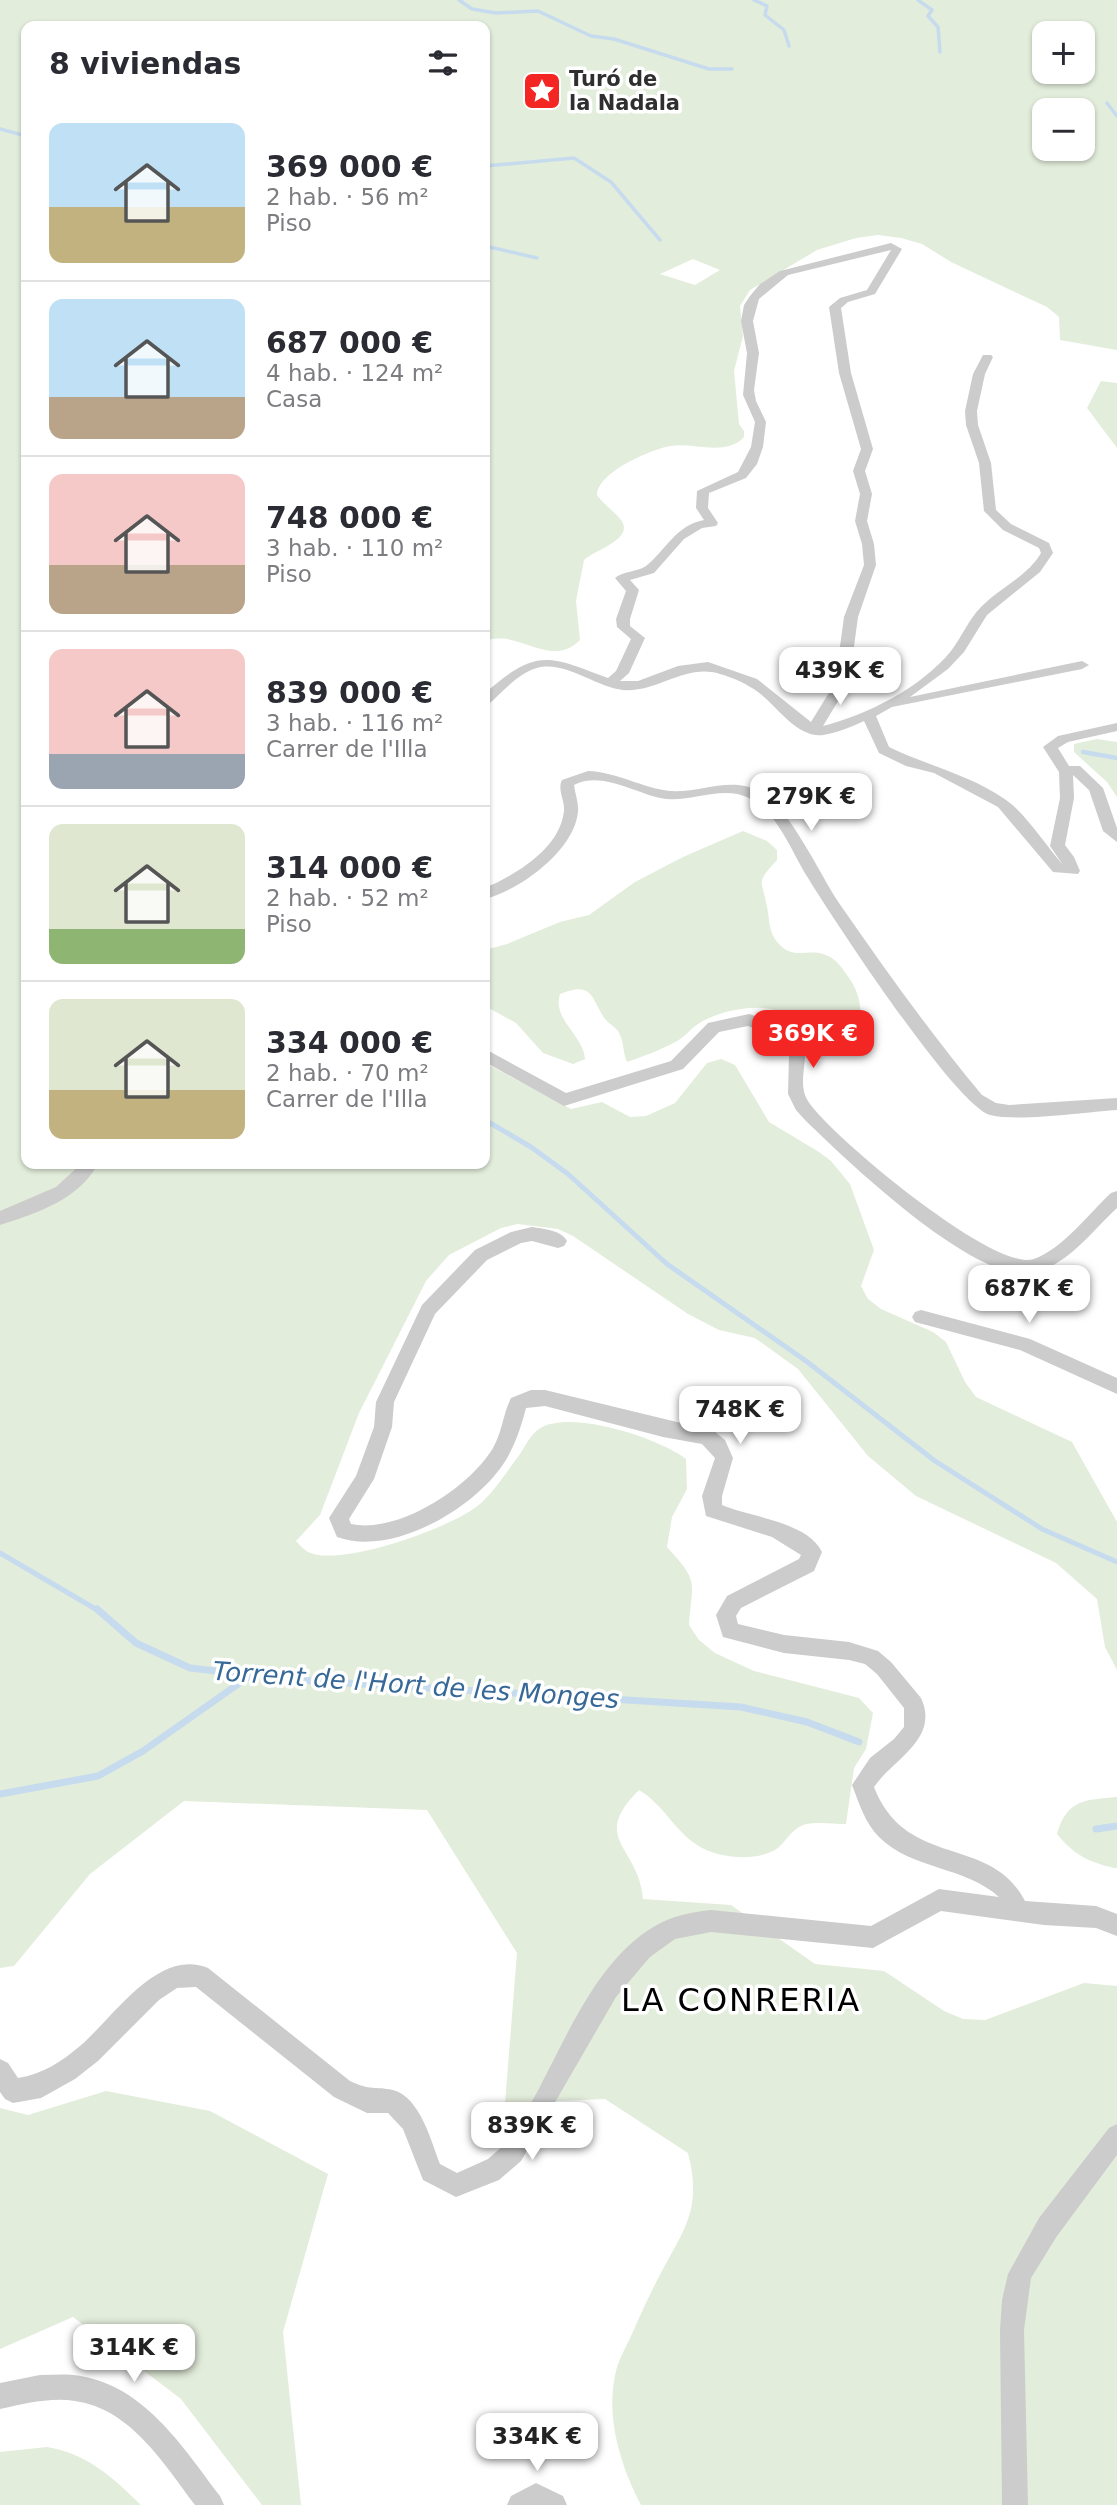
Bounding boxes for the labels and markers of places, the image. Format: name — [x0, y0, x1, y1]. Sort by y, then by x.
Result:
place label: Turó de la Nadala — [569, 67, 680, 115]
place icon: Turó de la Nadala — [521, 70, 563, 112]
pin: 439K € — [783, 648, 897, 707]
pin: 279K € — [754, 774, 868, 833]
pin: 369K € — [756, 1010, 870, 1070]
pin: 687K € — [972, 1266, 1086, 1325]
pin: 748K € — [683, 1386, 797, 1446]
pin: 839K € — [475, 2102, 589, 2162]
pin: 314K € — [77, 2324, 191, 2384]
pin: 334K € — [480, 2414, 594, 2473]

